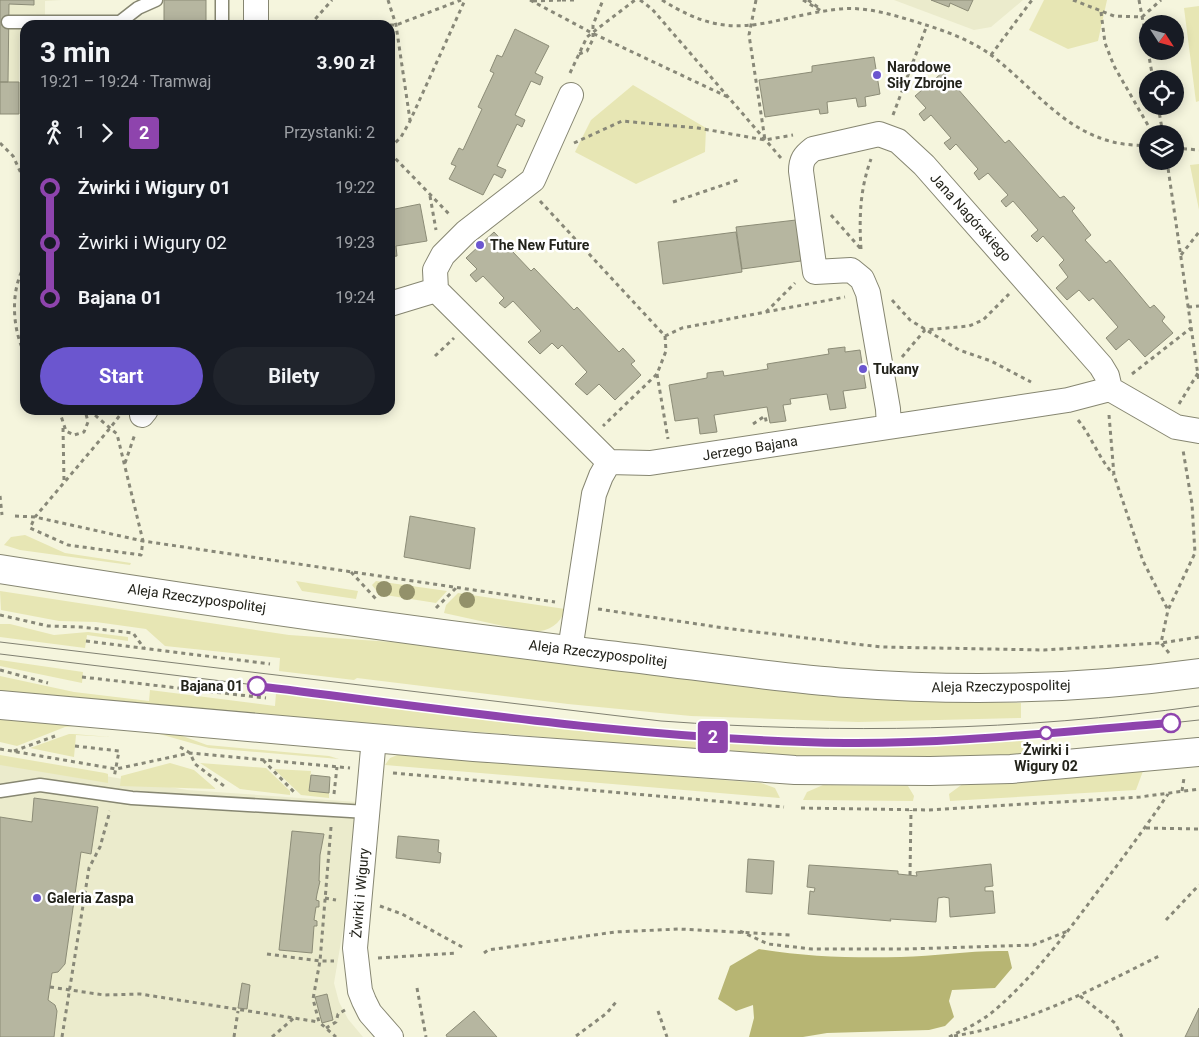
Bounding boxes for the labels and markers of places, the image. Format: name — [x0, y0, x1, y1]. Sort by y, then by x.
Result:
place label: Narodowe Siły Zbrojne — [887, 59, 963, 91]
marker: Narodowe Siły Zbrojne — [871, 69, 883, 81]
place label: The New Future — [490, 237, 590, 253]
marker: The New Future — [474, 239, 486, 251]
place label: Tukany — [873, 361, 920, 377]
marker: Tukany — [857, 363, 869, 375]
marker: Bajana 01 — [247, 676, 267, 696]
place label: Bajana 01 — [181, 678, 243, 694]
unlabelled marker — [1161, 713, 1181, 733]
marker: Żwirki i Wigury 02 — [1039, 726, 1053, 740]
place label: Żwirki i Wigury 02 — [1014, 742, 1078, 774]
place label: Galeria Zaspa — [47, 890, 134, 906]
marker: Galeria Zaspa — [31, 892, 43, 904]

